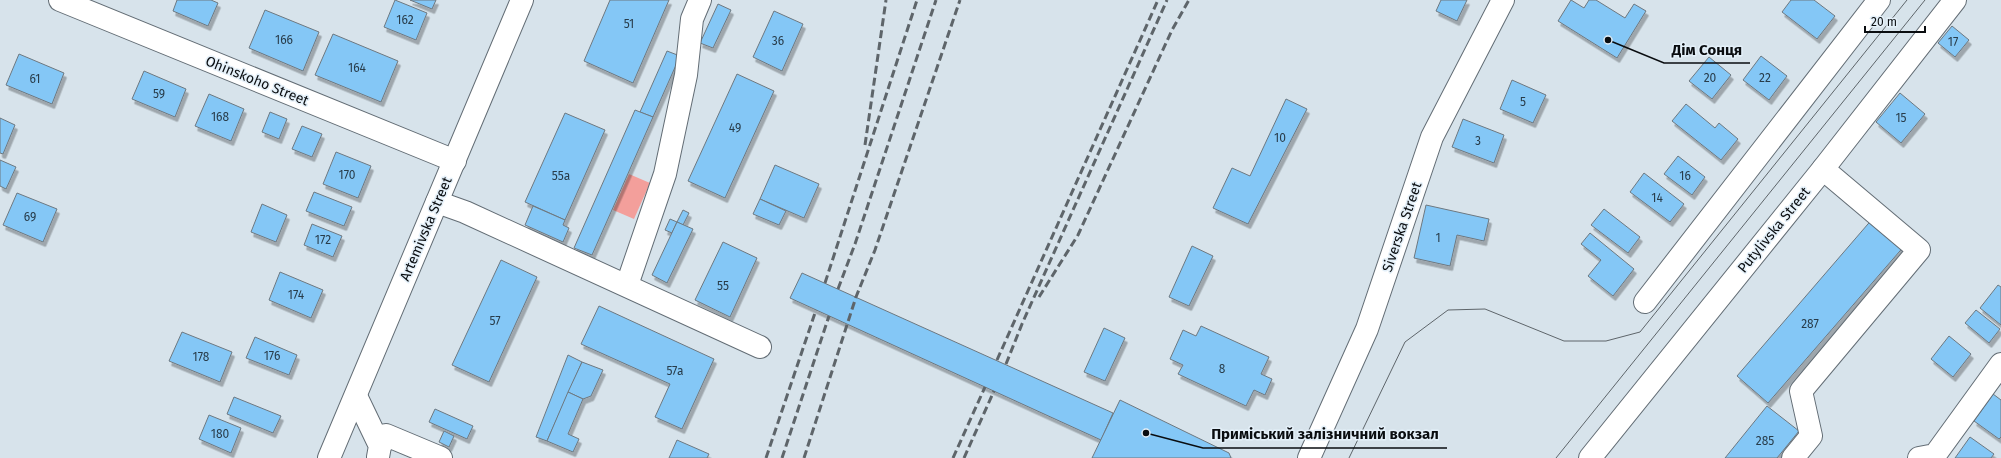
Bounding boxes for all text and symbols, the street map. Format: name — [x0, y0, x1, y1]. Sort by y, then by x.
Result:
scale bar — [1865, 8, 1925, 34]
house number: 162 — [396, 13, 414, 27]
text: 20 m — [1871, 15, 1897, 29]
house number: 51 — [624, 17, 634, 31]
house number: 166 — [275, 33, 293, 47]
house number: 36 — [772, 34, 784, 48]
house number: 17 — [1948, 35, 1958, 49]
callout: Дім Сонця — [1664, 36, 1750, 63]
text: Дім Сонця — [1671, 41, 1742, 59]
street label: Ohinskoho Street — [203, 53, 312, 110]
house number: 164 — [348, 61, 367, 75]
house number: 20 — [1704, 71, 1717, 85]
house number: 22 — [1759, 71, 1771, 85]
house number: 61 — [29, 72, 41, 86]
house number: 59 — [153, 87, 165, 101]
house number: 5 — [1520, 95, 1526, 109]
house number: 168 — [211, 110, 229, 124]
house number: 15 — [1895, 111, 1907, 125]
house number: 49 — [729, 121, 741, 135]
house number: 10 — [1274, 131, 1286, 145]
house number: 3 — [1475, 134, 1481, 148]
house number: 170 — [338, 168, 356, 182]
house number: 55а — [552, 169, 570, 183]
house number: 16 — [1679, 169, 1691, 183]
street label: Artemivska Street — [396, 174, 456, 284]
street label: Siverska Street — [1379, 179, 1426, 274]
street label: Putylivska Street — [1734, 183, 1814, 276]
house number: 14 — [1651, 191, 1663, 205]
house number: 69 — [24, 210, 36, 224]
house number: 1 — [1435, 231, 1441, 245]
house number: 172 — [315, 233, 331, 247]
house number: 55 — [717, 279, 729, 293]
house number: 174 — [288, 288, 305, 302]
house number: 57 — [489, 314, 501, 328]
house number: 287 — [1801, 317, 1819, 331]
house number: 176 — [264, 349, 280, 363]
house number: 178 — [193, 350, 210, 364]
house number: 8 — [1219, 362, 1226, 376]
house number: 57а — [666, 364, 684, 378]
callout: Приміський залізничний вокзал — [1203, 421, 1447, 448]
text: Приміський залізничний вокзал — [1211, 425, 1439, 443]
house number: 180 — [211, 427, 230, 441]
house number: 285 — [1756, 434, 1774, 448]

